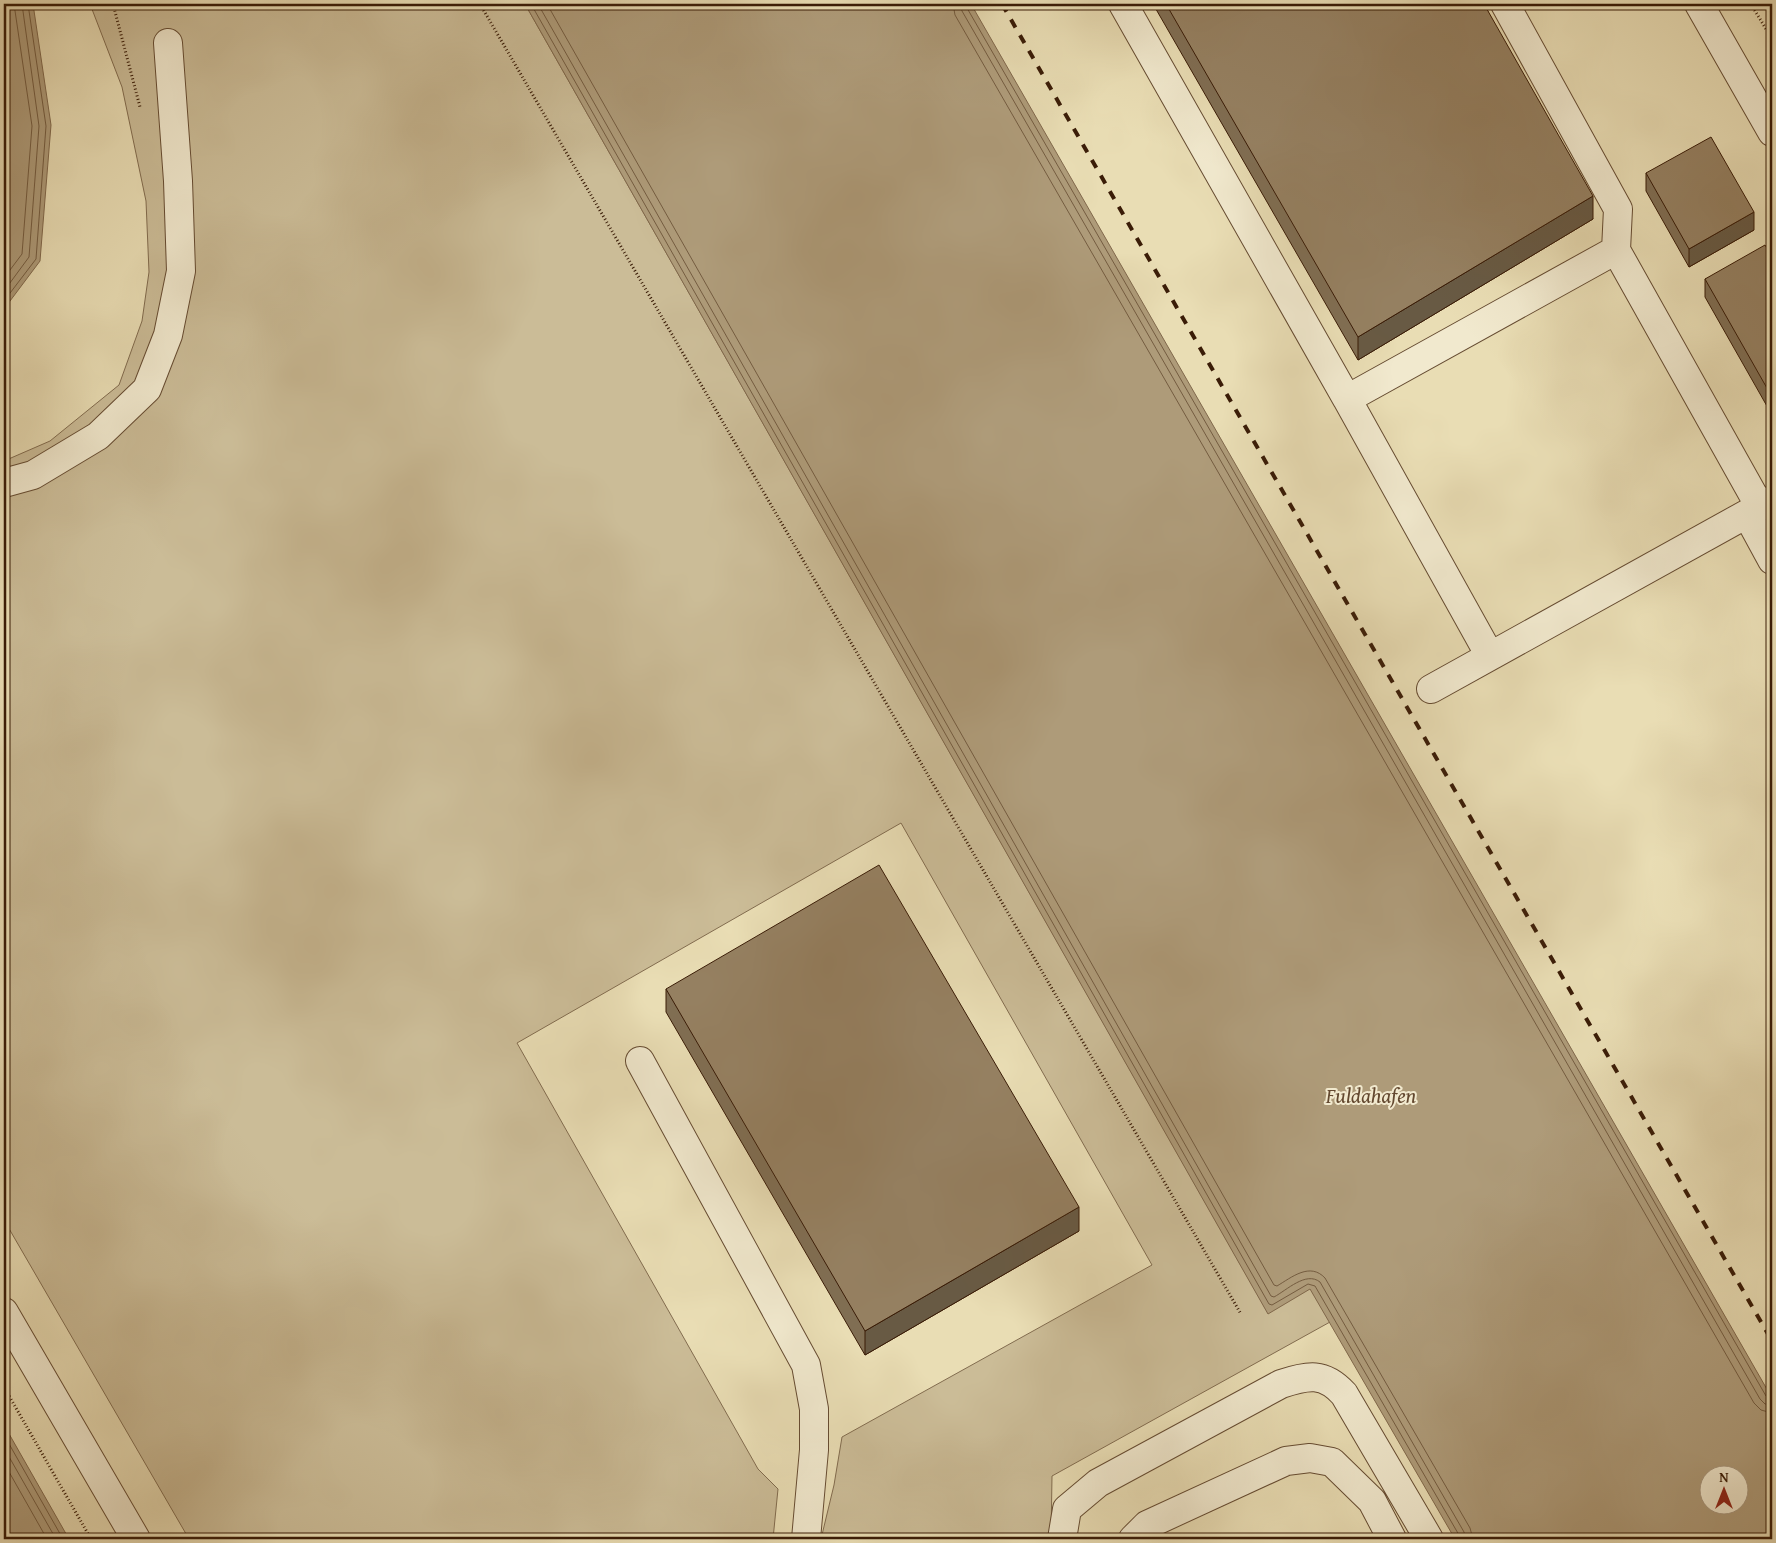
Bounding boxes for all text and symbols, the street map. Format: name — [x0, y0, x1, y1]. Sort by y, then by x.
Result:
water label: Fuldahafen — [1325, 1080, 1417, 1111]
north arrow — [1698, 1466, 1748, 1516]
text: N — [1719, 1467, 1729, 1487]

